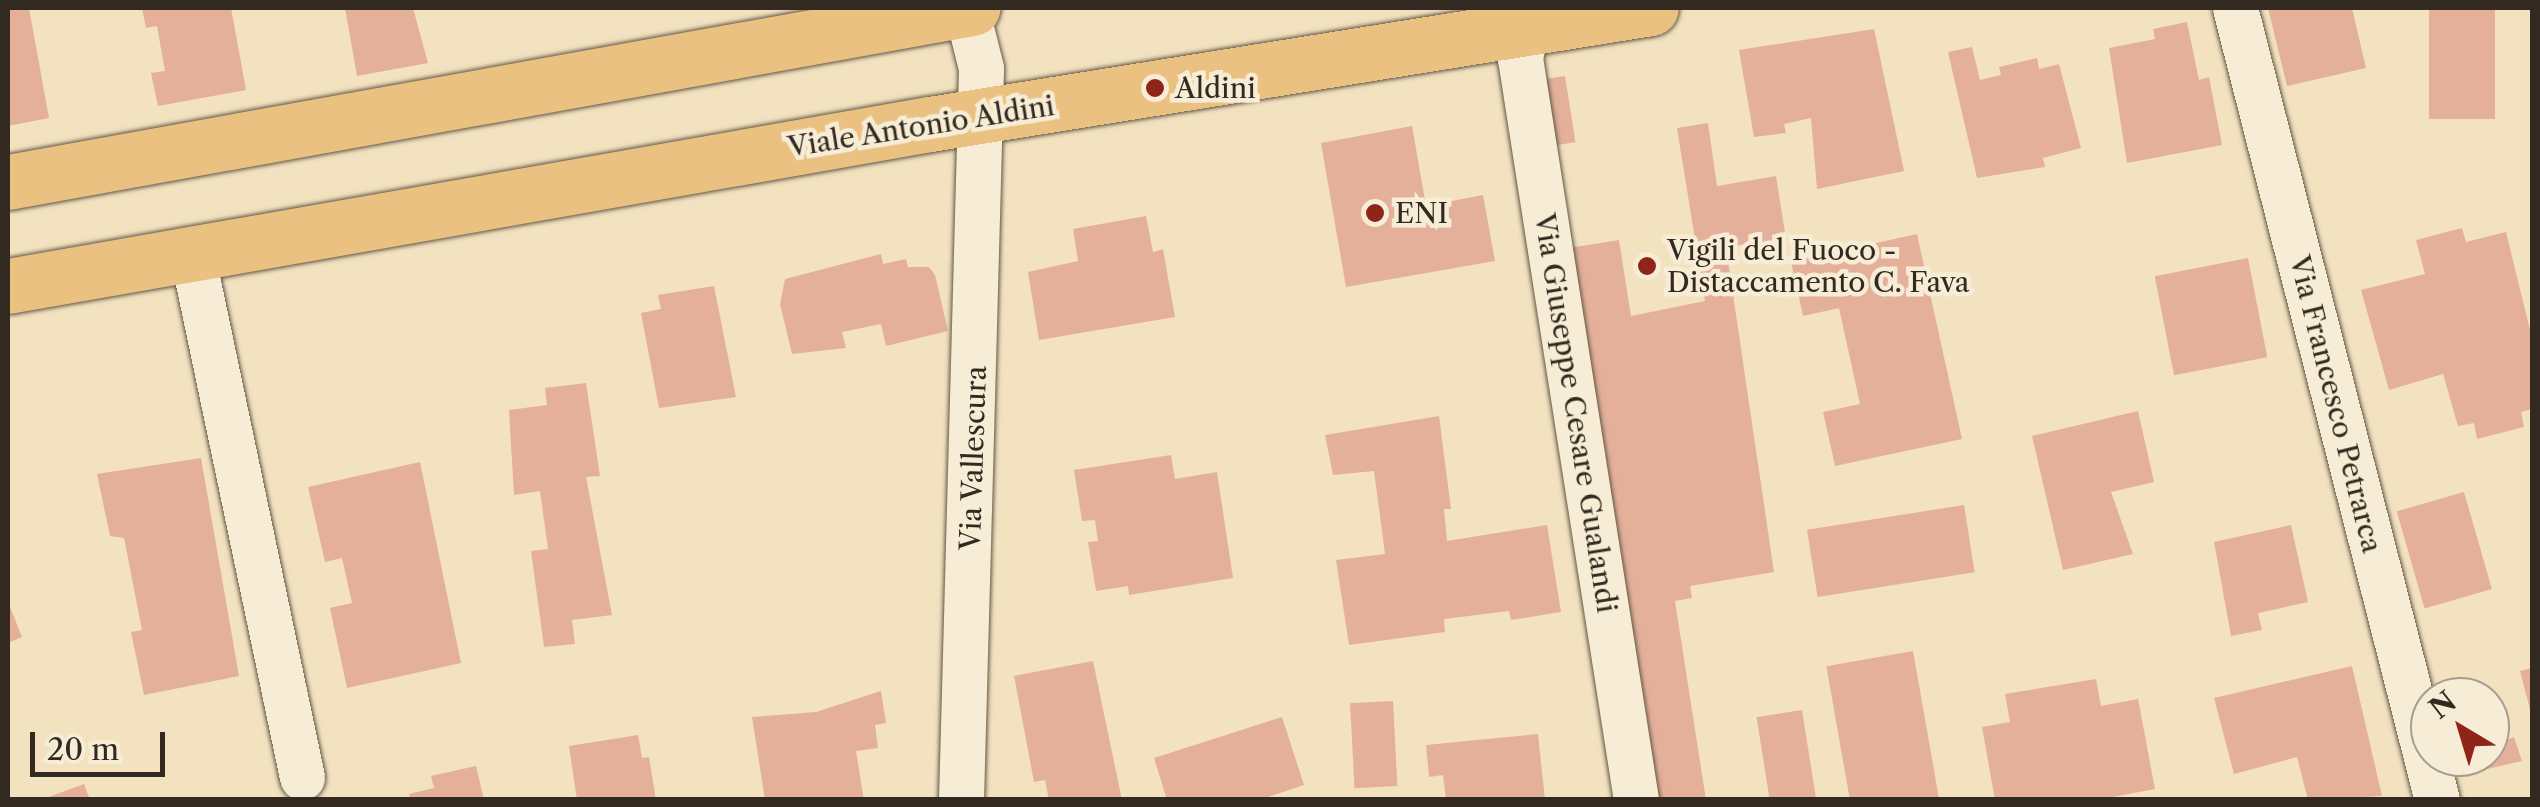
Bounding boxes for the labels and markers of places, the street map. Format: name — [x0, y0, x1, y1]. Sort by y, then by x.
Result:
place label: Aldini — [1175, 71, 1256, 105]
marker: Aldini — [1144, 77, 1166, 99]
place label: ENI — [1395, 196, 1448, 230]
marker: ENI — [1364, 202, 1386, 224]
place label: Vigili del Fuoco - Distaccamento C. Fava — [1667, 233, 1970, 299]
marker: Vigili del Fuoco - Distaccamento C. Fava — [1636, 255, 1658, 277]

